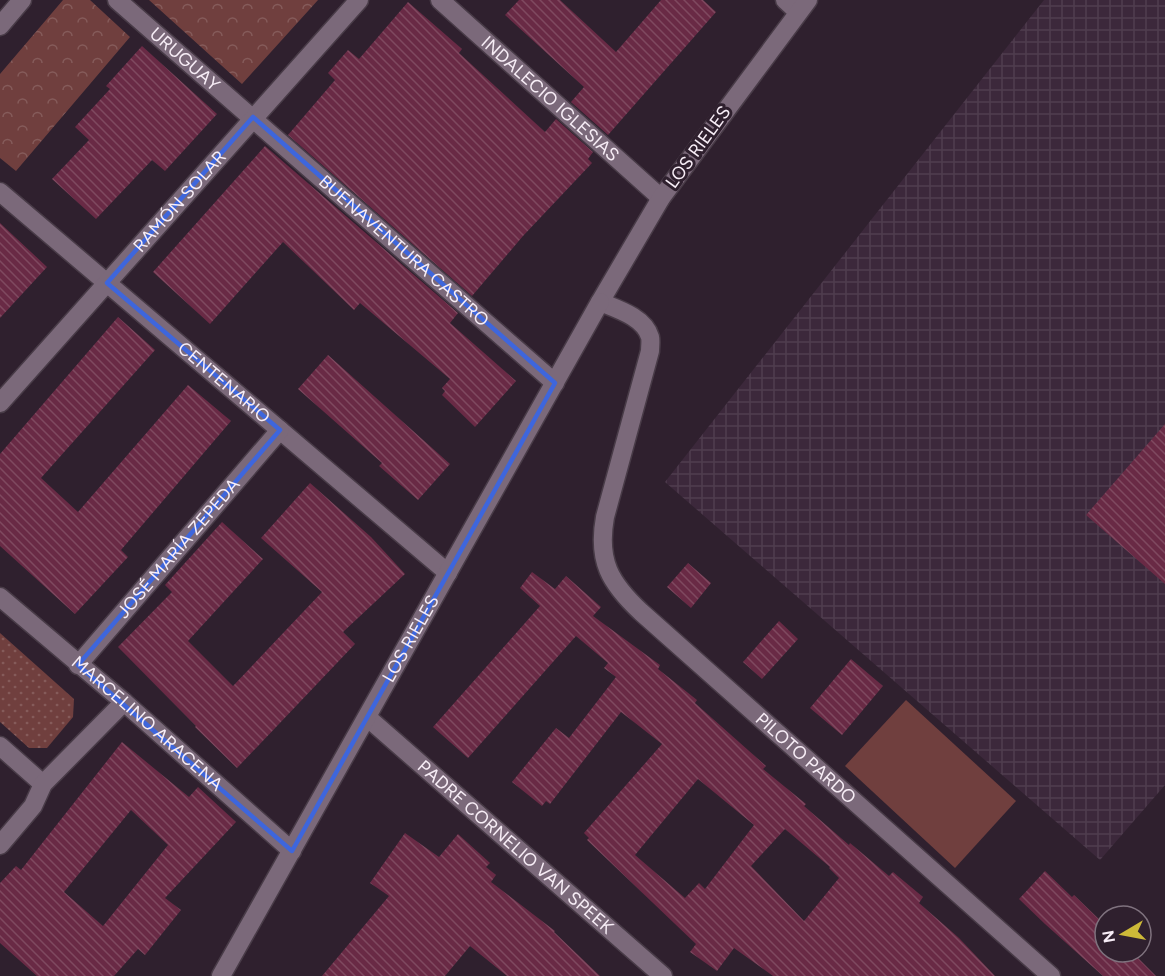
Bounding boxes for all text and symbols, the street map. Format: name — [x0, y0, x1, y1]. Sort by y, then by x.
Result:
street label: URUGUAY — [145, 23, 224, 96]
street label: INDALECIO IGLESIAS — [477, 31, 624, 166]
street label: LOS RIELES — [661, 102, 735, 192]
street label: RAMÓN SOLAR — [128, 146, 231, 257]
street label: BUENAVENTURA CASTRO — [314, 170, 493, 331]
street label: CENTENARIO — [173, 337, 275, 428]
street label: JOSÉ MARÍA ZEPEDA — [112, 474, 245, 623]
street label: LOS RIELES — [377, 591, 444, 686]
street label: MARCELINO ARACENA — [67, 651, 227, 796]
street label: PILOTO PARDO — [751, 708, 860, 809]
street label: PADRE CORNELIO VAN SPEEK — [413, 755, 618, 939]
north arrow — [1093, 904, 1153, 964]
text: N — [1098, 929, 1119, 944]

